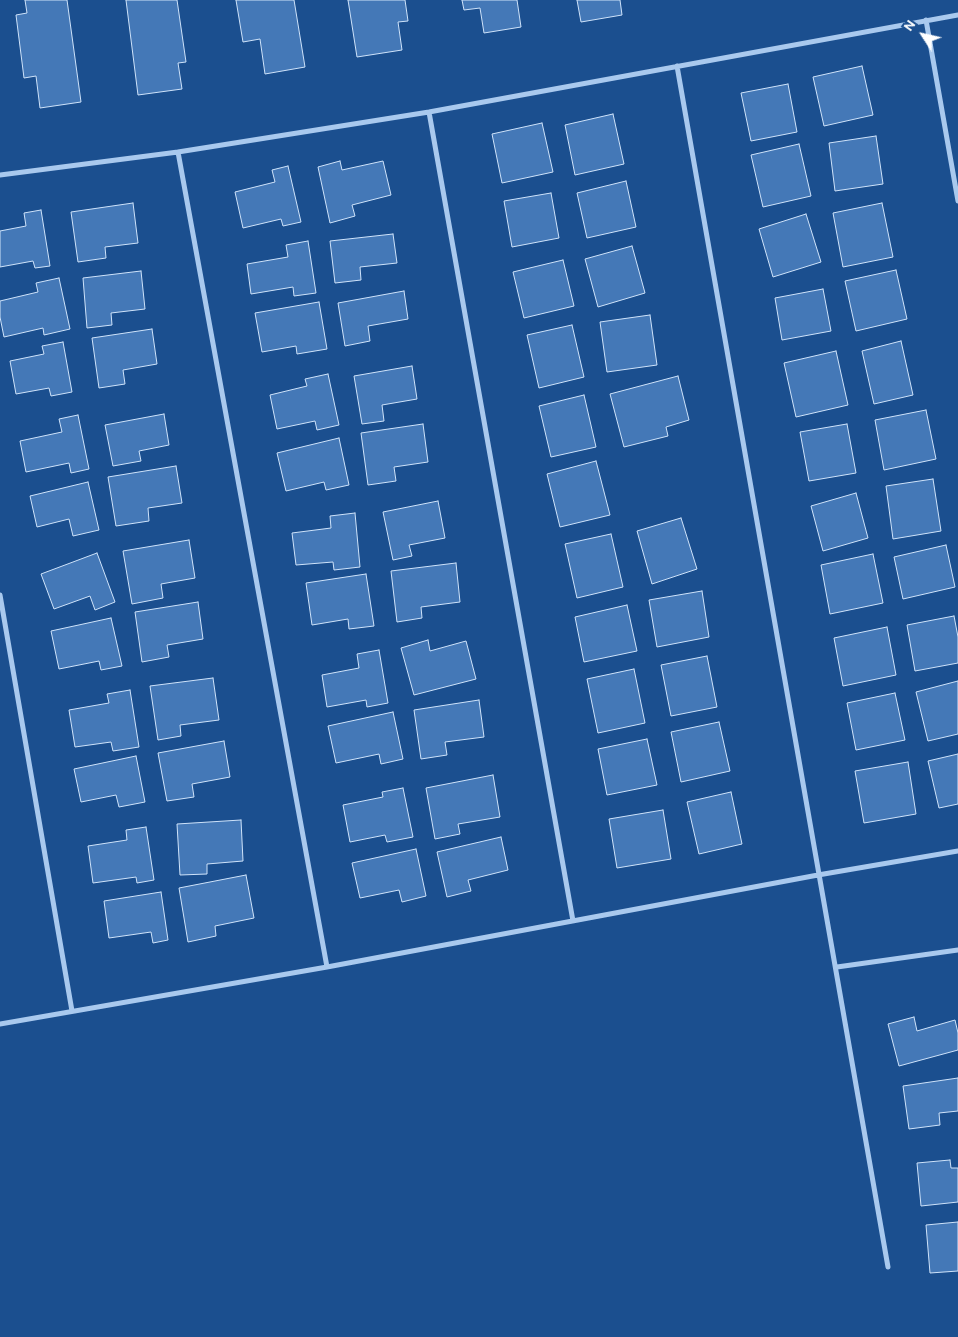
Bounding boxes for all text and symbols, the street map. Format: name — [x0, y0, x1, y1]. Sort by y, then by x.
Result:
north arrow — [898, 10, 948, 60]
text: N — [900, 17, 920, 35]

